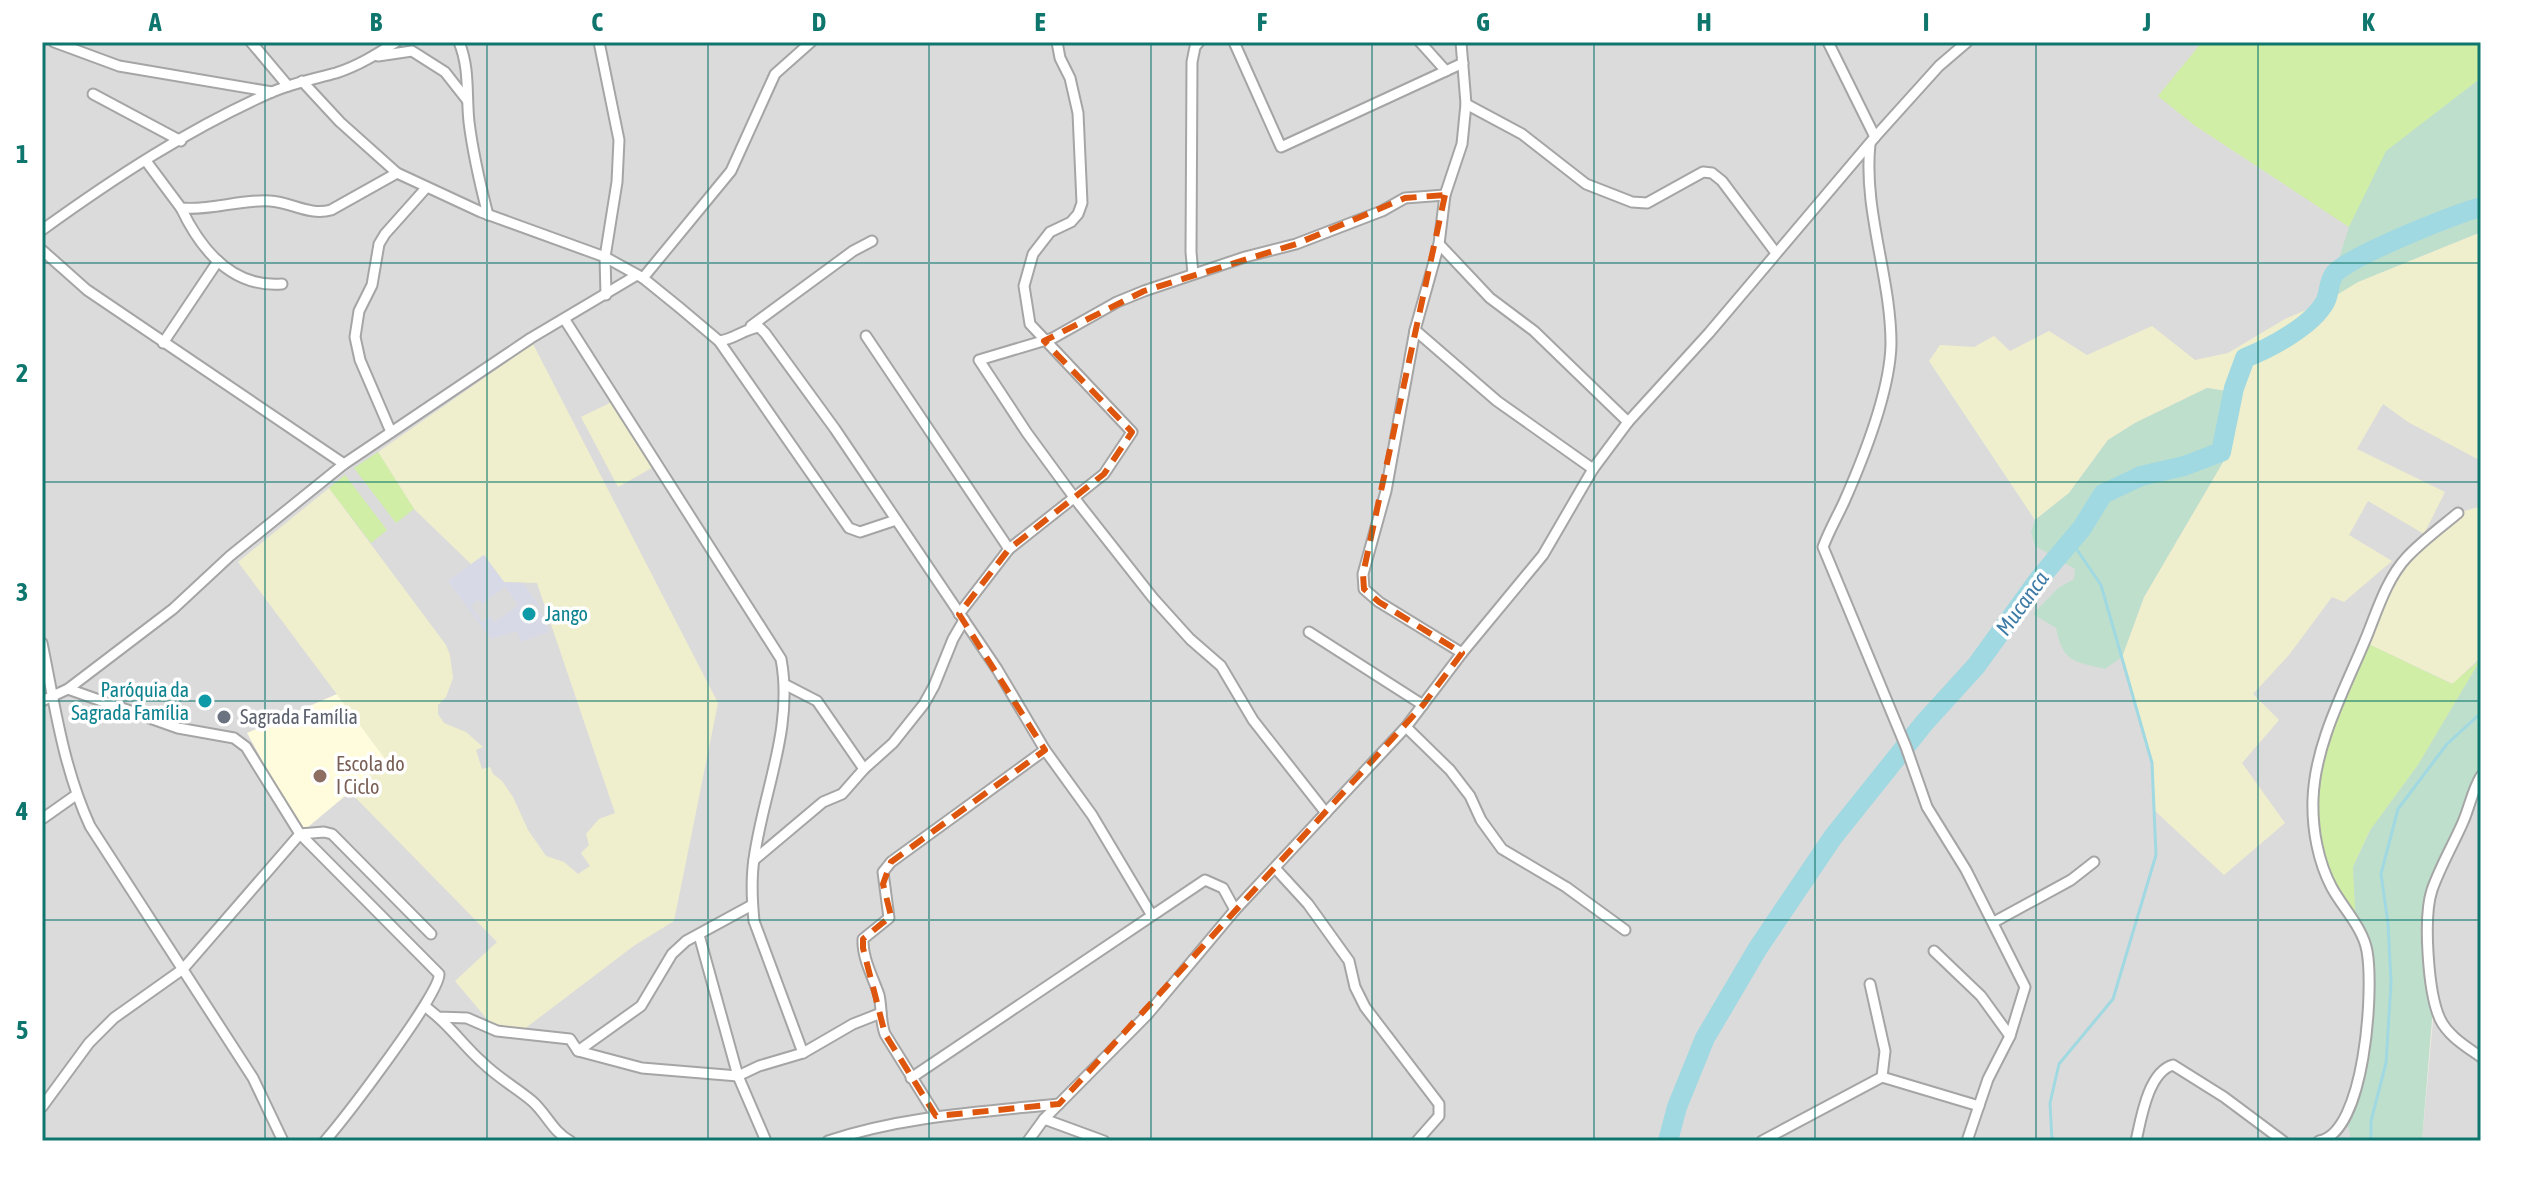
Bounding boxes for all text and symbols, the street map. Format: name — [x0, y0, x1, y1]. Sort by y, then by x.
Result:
text: A — [148, 7, 162, 37]
text: B — [370, 7, 383, 37]
text: C — [591, 7, 603, 37]
text: D — [812, 7, 826, 37]
text: E — [1034, 7, 1046, 37]
text: F — [1257, 7, 1268, 37]
text: G — [1476, 7, 1490, 37]
text: H — [1696, 7, 1712, 37]
text: I — [1923, 7, 1929, 37]
text: J — [2142, 7, 2151, 37]
text: K — [2362, 7, 2375, 37]
text: 1 — [16, 139, 28, 169]
text: 2 — [16, 358, 28, 388]
water label: Mucanca — [1990, 566, 2054, 640]
text: 3 — [16, 577, 28, 607]
place label: Jango — [545, 602, 588, 625]
marker: Jango — [520, 605, 538, 623]
place label: Paróquia da Sagrada Família — [71, 678, 189, 724]
marker: Paróquia da Sagrada Família — [196, 692, 214, 710]
place label: Sagrada Família — [240, 705, 358, 728]
marker: Sagrada Família — [215, 708, 233, 726]
place label: Escola do I Ciclo — [336, 752, 405, 798]
marker: Escola do I Ciclo — [311, 767, 329, 785]
text: 4 — [15, 796, 28, 826]
text: 5 — [16, 1015, 28, 1045]

